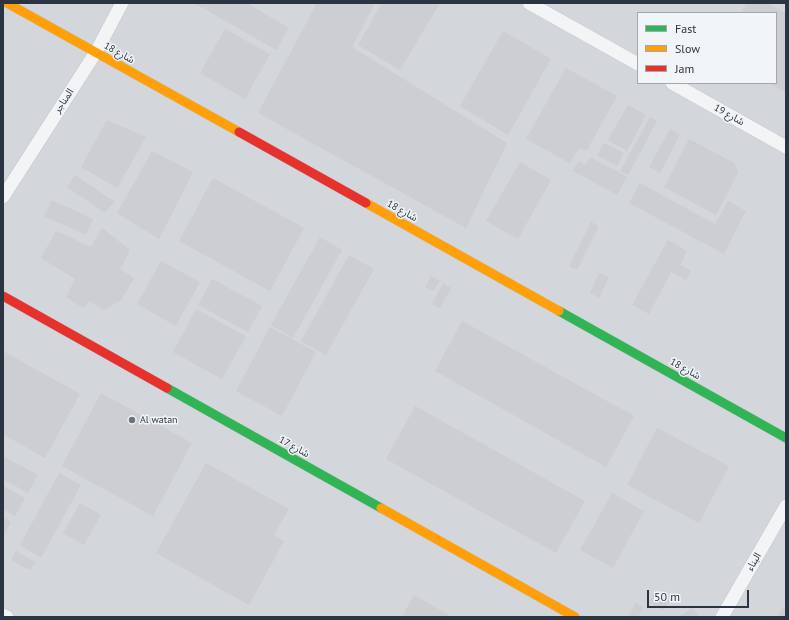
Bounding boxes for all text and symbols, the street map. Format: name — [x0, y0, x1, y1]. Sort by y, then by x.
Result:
legend — [637, 12, 777, 84]
text: Fast — [675, 21, 696, 36]
street label: شارع 18 — [102, 40, 136, 66]
text: Slow — [675, 41, 700, 56]
text: Jam — [675, 61, 694, 76]
street label: المناجر — [52, 86, 76, 116]
street label: شارع 19 — [712, 102, 746, 128]
street label: شارع 18 — [385, 198, 419, 224]
street label: شارع 18 — [668, 356, 702, 382]
place label: Al watan — [140, 414, 178, 426]
marker: Al watan — [127, 415, 137, 425]
street label: شارع 17 — [277, 434, 311, 460]
street label: البناء — [744, 551, 764, 573]
scale bar — [649, 582, 751, 608]
text: 50 m — [654, 589, 680, 604]

